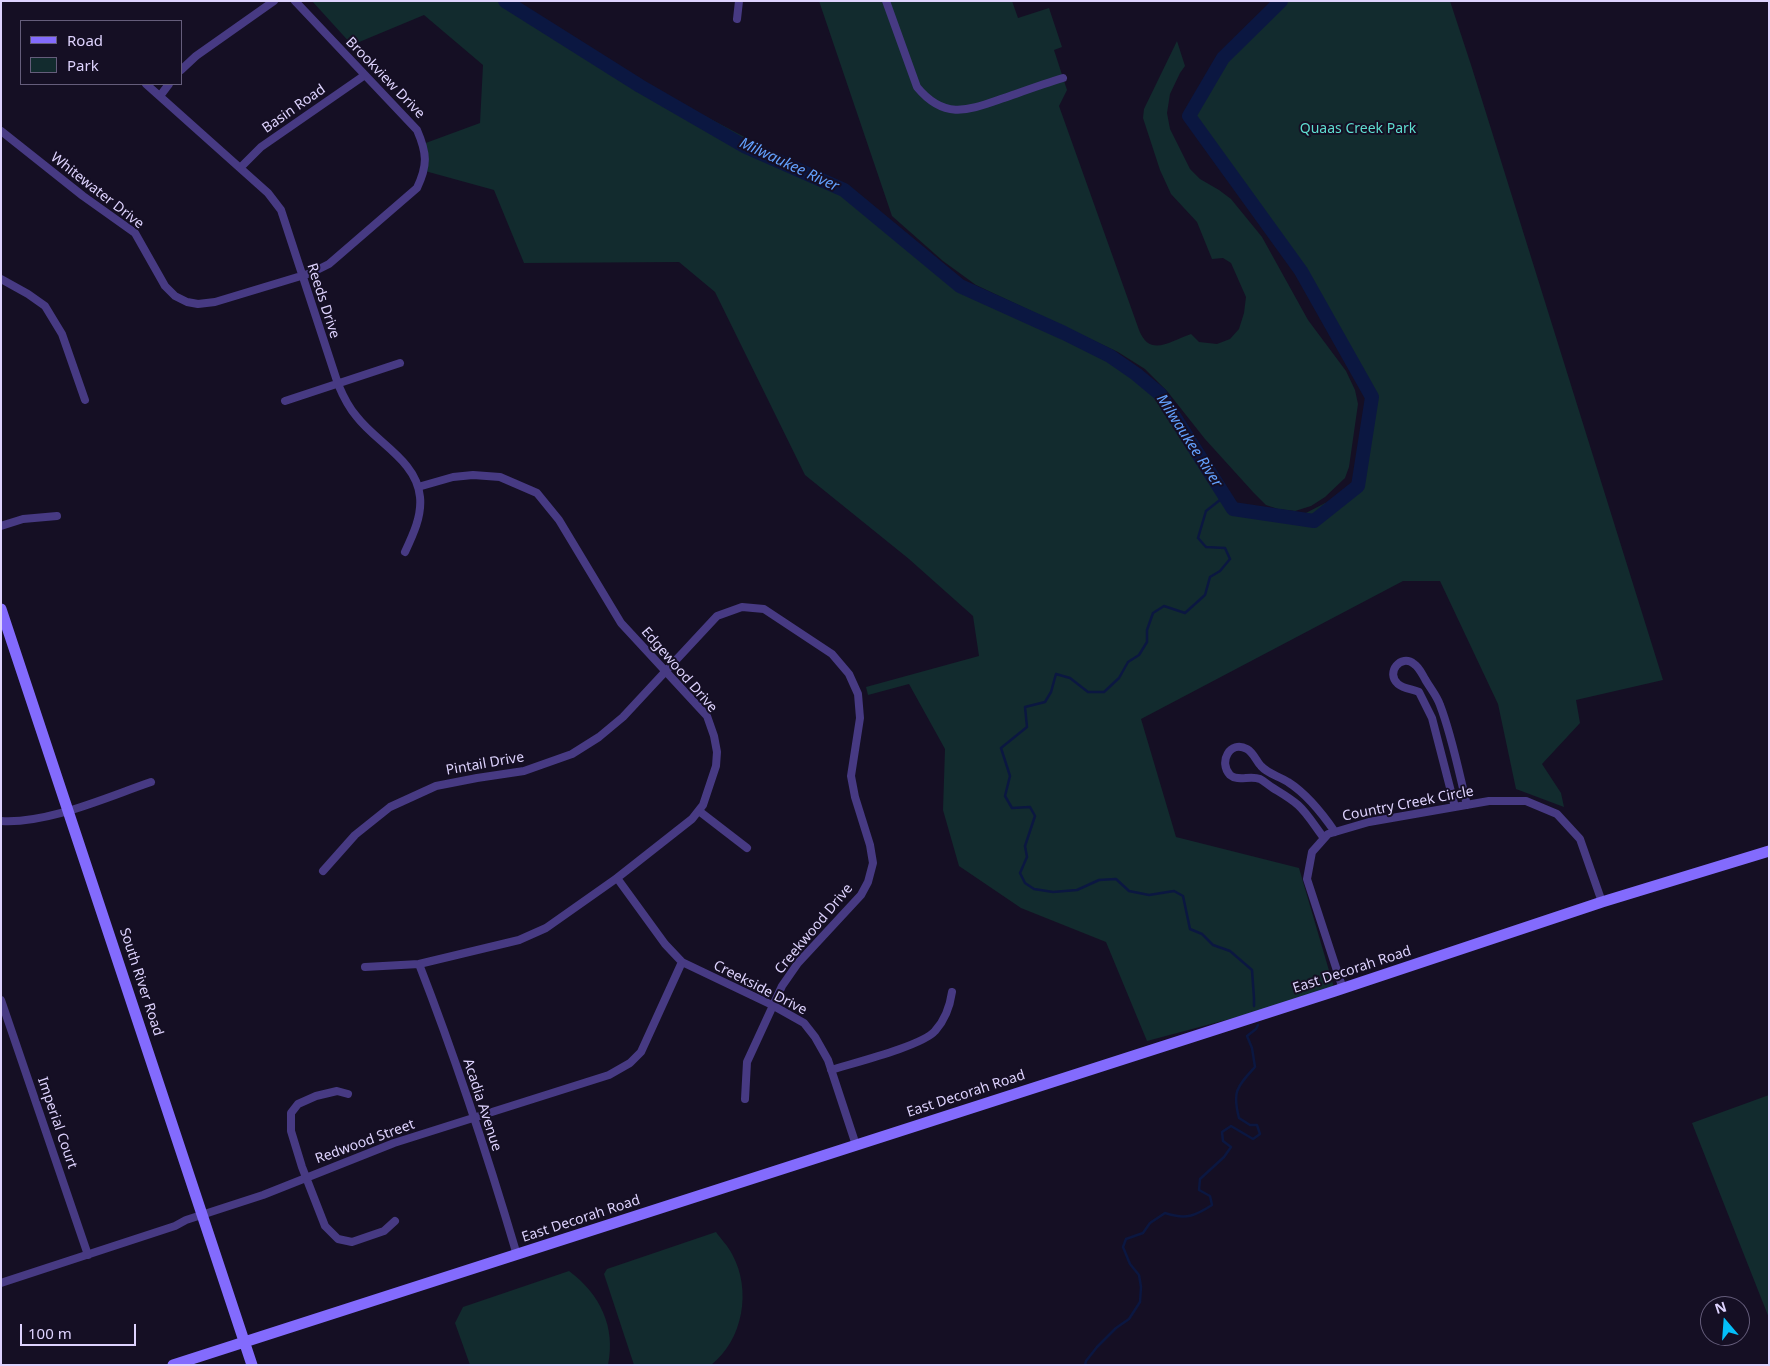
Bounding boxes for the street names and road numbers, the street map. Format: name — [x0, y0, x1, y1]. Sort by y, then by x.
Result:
street label: Brookview Drive — [342, 34, 428, 122]
street label: Basin Road — [259, 81, 329, 137]
street label: Whitewater Drive — [47, 149, 147, 233]
street label: Reeds Drive — [303, 261, 343, 341]
street label: Edgewood Drive — [637, 624, 721, 716]
street label: Pintail Drive — [445, 749, 525, 779]
street label: Country Creek Circle — [1341, 783, 1475, 825]
street label: Creekwood Drive — [771, 881, 857, 977]
street label: South River Road — [116, 926, 166, 1038]
street label: East Decorah Road — [1291, 943, 1413, 997]
street label: Creekside Drive — [710, 957, 810, 1019]
street label: Acadia Avenue — [459, 1057, 505, 1153]
street label: East Decorah Road — [905, 1067, 1027, 1121]
street label: Imperial Court — [33, 1075, 81, 1171]
street label: Redwood Street — [313, 1116, 417, 1168]
street label: East Decorah Road — [520, 1192, 642, 1246]

